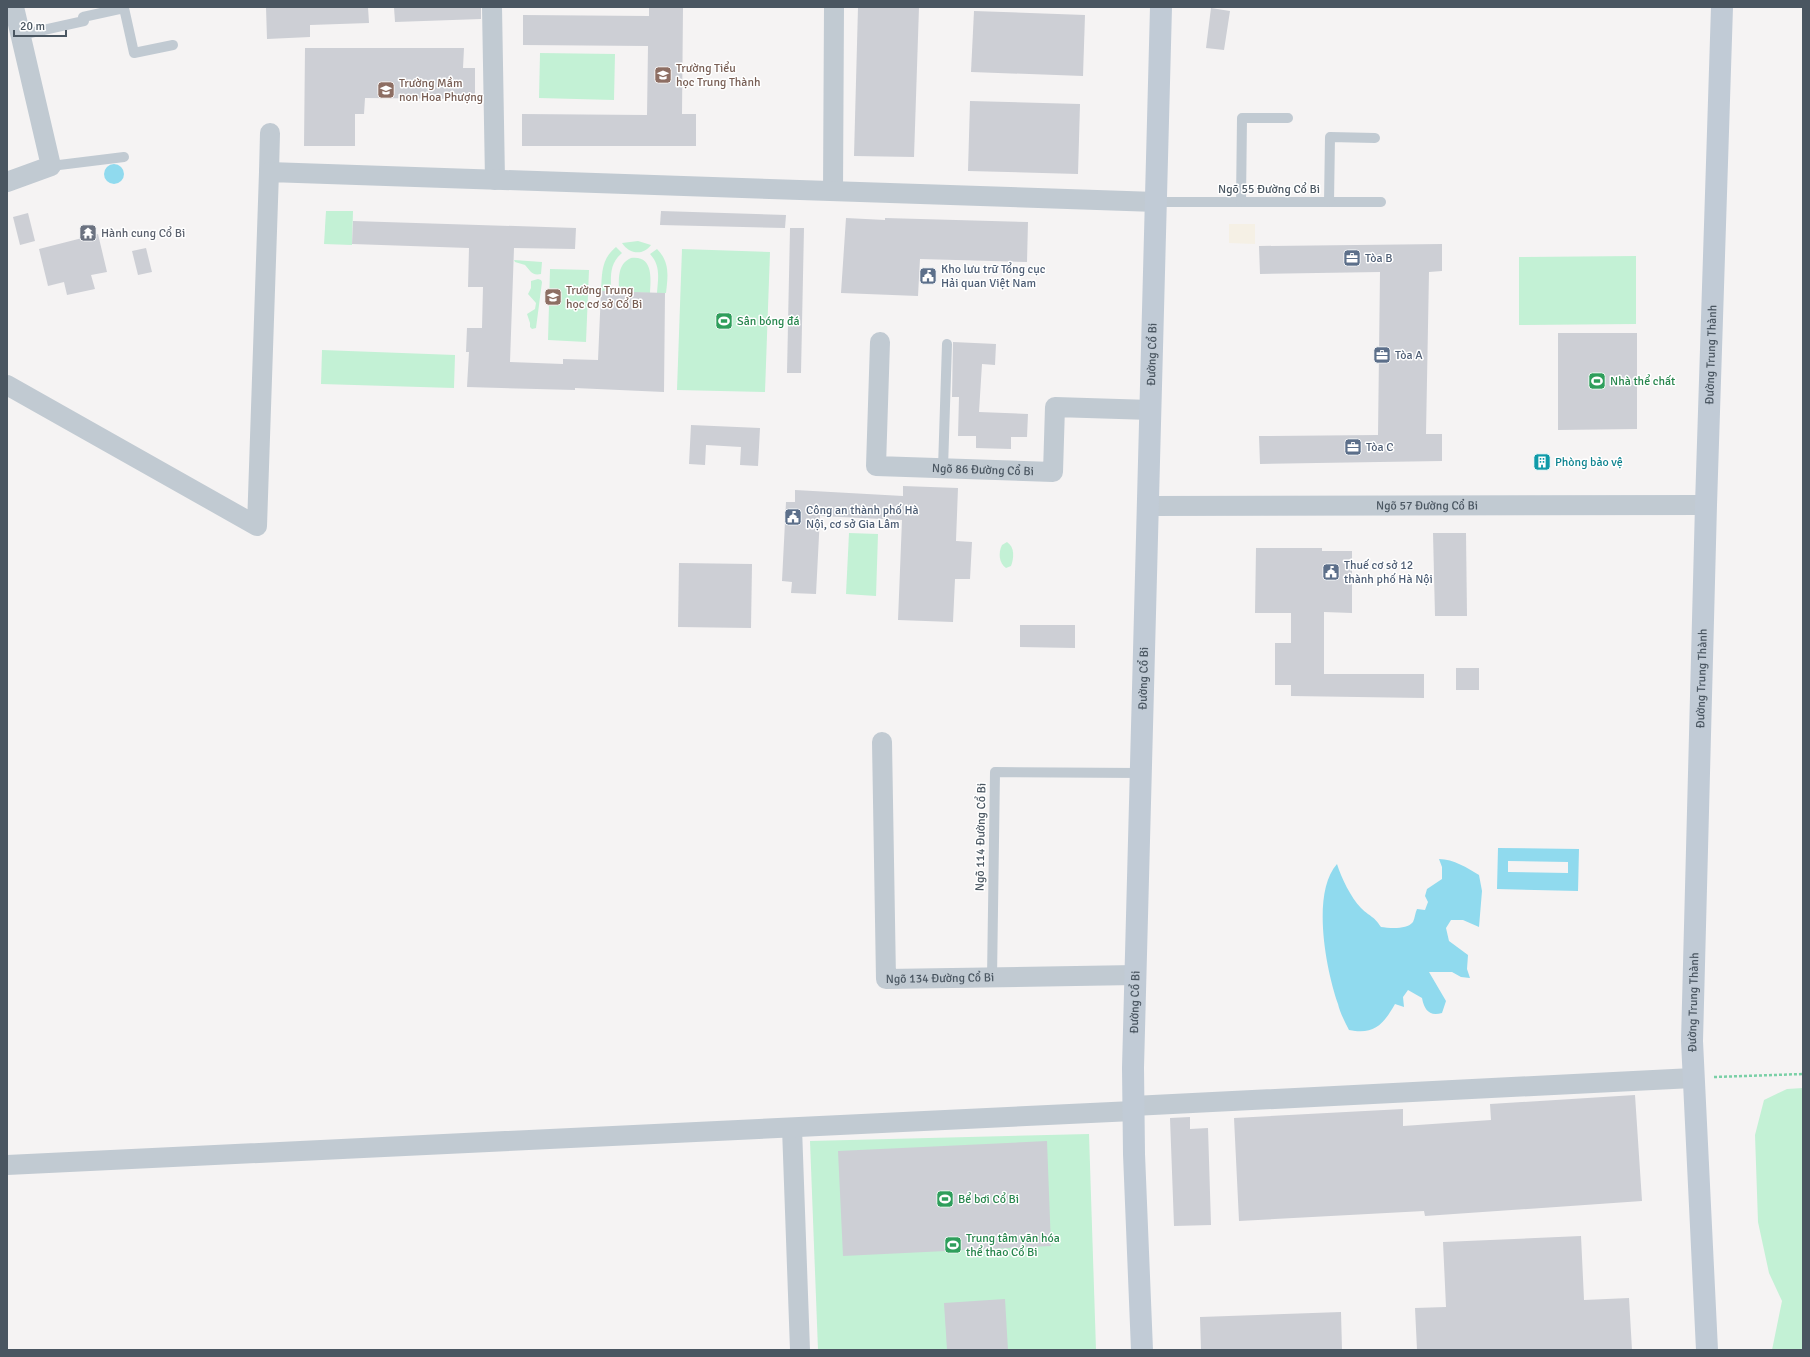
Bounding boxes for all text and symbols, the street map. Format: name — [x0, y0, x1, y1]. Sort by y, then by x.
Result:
scale bar — [14, 12, 66, 38]
text: 20 m — [20, 19, 45, 34]
place label: Trường Tiểu học Trung Thành — [676, 61, 761, 90]
school or university icon: Trường Tiểu học Trung Thành — [653, 65, 673, 85]
place label: Trường Mầm non Hoa Phượng — [399, 76, 483, 105]
school or university icon: Trường Mầm non Hoa Phượng — [376, 80, 396, 100]
street label: Ngõ 55 Đường Cổ Bi — [1218, 182, 1320, 197]
temple icon: Hành cung Cổ Bi — [78, 223, 98, 243]
place label: Hành cung Cổ Bi — [101, 226, 185, 241]
office icon: Tòa B — [1342, 248, 1362, 268]
place label: Tòa B — [1365, 251, 1392, 266]
place label: Kho lưu trữ Tổng cục Hải quan Việt Nam — [941, 262, 1046, 291]
public building icon: Kho lưu trữ Tổng cục Hải quan Việt Nam — [918, 266, 938, 286]
place label: Trường Trung học cơ sở Cổ Bi — [566, 283, 642, 312]
school or university icon: Trường Trung học cơ sở Cổ Bi — [543, 287, 563, 307]
street label: Đường Trung Thành — [1702, 304, 1720, 405]
sports icon: Sân bóng đá — [714, 311, 734, 331]
place label: Sân bóng đá — [737, 314, 800, 329]
street label: Đường Cổ Bi — [1144, 323, 1160, 386]
office icon: Tòa A — [1372, 345, 1392, 365]
place label: Tòa A — [1395, 348, 1423, 363]
sports icon: Nhà thể chất — [1587, 371, 1607, 391]
place label: Nhà thể chất — [1610, 374, 1675, 389]
office icon: Tòa C — [1343, 437, 1363, 457]
place label: Tòa C — [1366, 440, 1393, 455]
building icon: Phòng bảo vệ — [1532, 452, 1552, 472]
place label: Phòng bảo vệ — [1555, 455, 1623, 470]
street label: Ngõ 86 Đường Cổ Bi — [932, 460, 1034, 479]
street label: Ngõ 57 Đường Cổ Bi — [1376, 498, 1478, 513]
place label: Công an thành phố Hà Nội, cơ sở Gia Lâm — [806, 503, 919, 532]
public building icon: Công an thành phố Hà Nội, cơ sở Gia Lâm — [783, 507, 803, 527]
place label: Thuế cơ sở 12 thành phố Hà Nội — [1344, 558, 1433, 587]
public building icon: Thuế cơ sở 12 thành phố Hà Nội — [1321, 562, 1341, 582]
street label: Đường Trung Thành — [1693, 628, 1710, 729]
street label: Đường Cổ Bi — [1135, 647, 1152, 710]
street label: Ngõ 114 Đường Cổ Bi — [973, 783, 989, 891]
street label: Đường Trung Thành — [1684, 952, 1702, 1053]
street label: Ngõ 134 Đường Cổ Bi — [886, 970, 994, 987]
street label: Đường Cổ Bi — [1126, 971, 1143, 1034]
sports icon: Bể bơi Cổ Bi — [935, 1189, 955, 1209]
place label: Bể bơi Cổ Bi — [958, 1192, 1019, 1207]
place label: Trung tâm văn hóa thể thao Cổ Bi — [966, 1231, 1060, 1260]
sports icon: Trung tâm văn hóa thể thao Cổ Bi — [943, 1235, 963, 1255]

